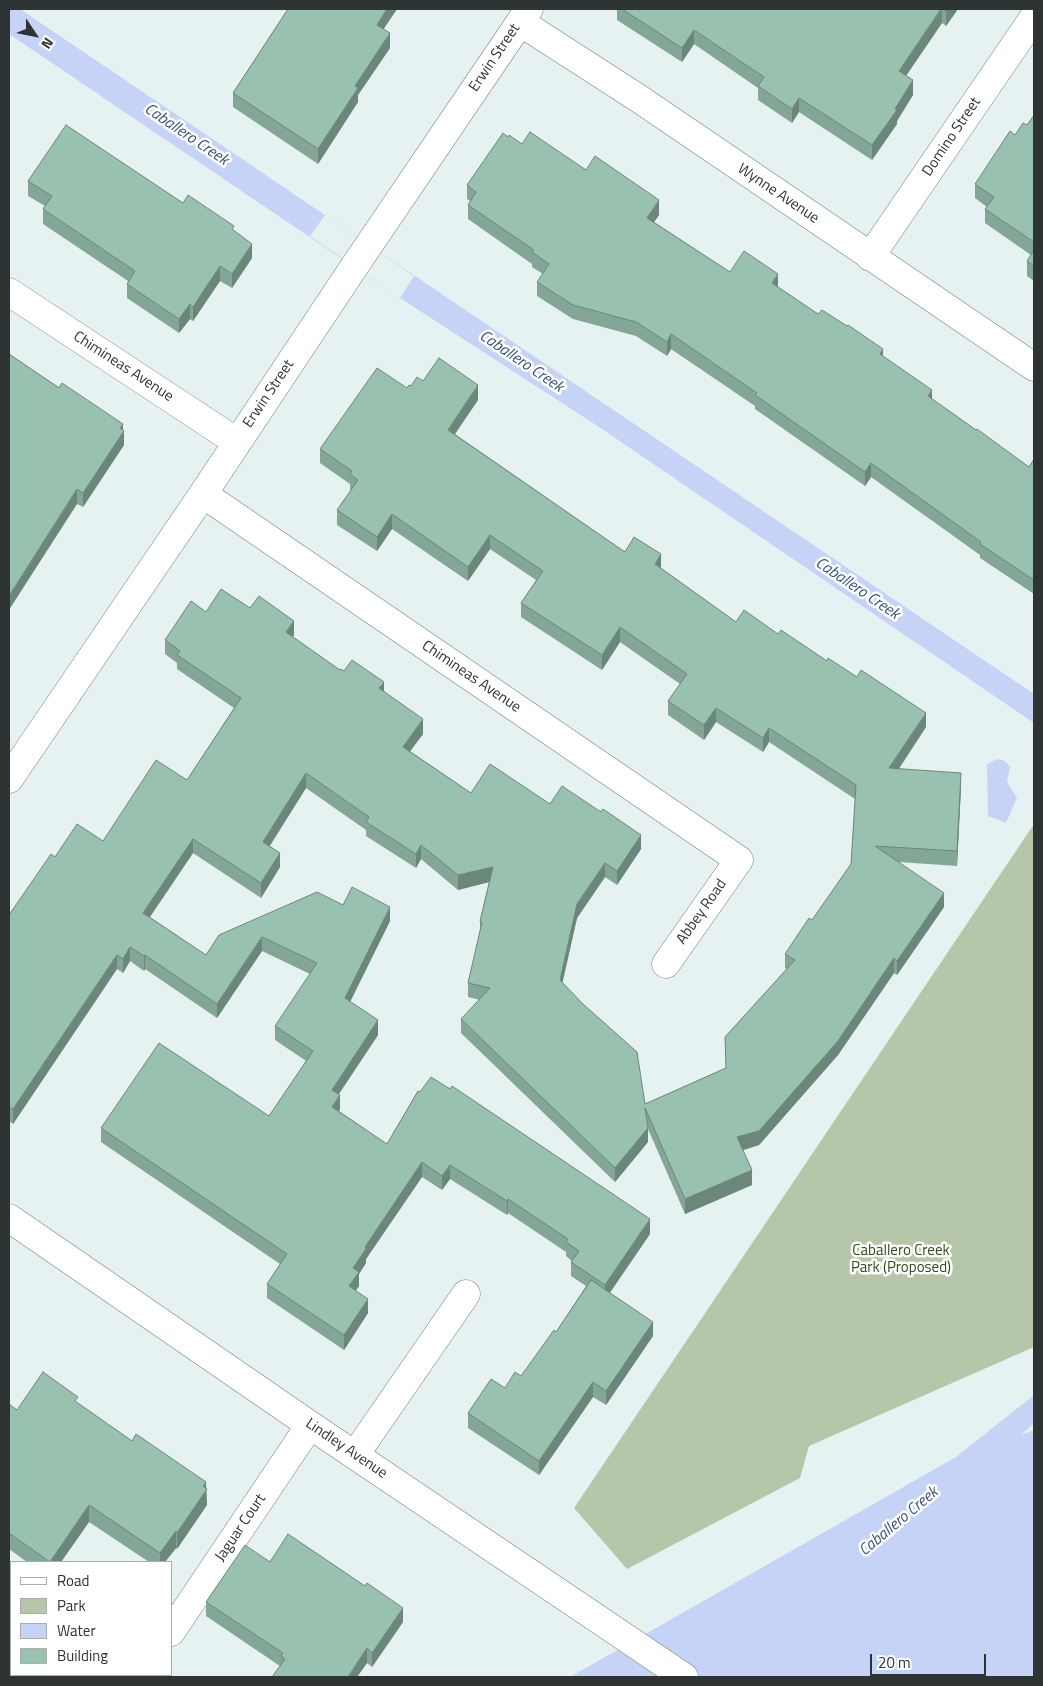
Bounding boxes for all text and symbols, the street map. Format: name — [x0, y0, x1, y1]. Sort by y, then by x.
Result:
north arrow — [10, 10, 60, 60]
street label: Erwin Street — [466, 21, 524, 95]
text: N — [36, 34, 59, 54]
street label: Domino Street — [919, 94, 985, 180]
water label: Caballero Creek — [140, 100, 232, 170]
street label: Wynne Avenue — [734, 160, 822, 228]
water label: Caballero Creek — [475, 327, 567, 397]
street label: Chimineas Avenue — [70, 328, 176, 406]
street label: Erwin Street — [240, 357, 298, 431]
water label: Caballero Creek — [811, 554, 903, 624]
street label: Chimineas Avenue — [418, 637, 524, 717]
street label: Abbey Road — [673, 876, 731, 948]
park label: Caballero Creek Park (Proposed) — [851, 1242, 951, 1277]
street label: Lindley Avenue — [302, 1415, 390, 1483]
water label: Caballero Creek — [856, 1483, 942, 1561]
street label: Jaguar Court — [212, 1491, 270, 1565]
legend — [10, 1561, 172, 1676]
text: Road — [57, 1569, 89, 1592]
text: Park — [57, 1594, 86, 1617]
text: Water — [57, 1619, 96, 1642]
text: Building — [57, 1644, 108, 1667]
scale bar — [873, 1644, 989, 1676]
text: 20 m — [878, 1651, 911, 1674]

